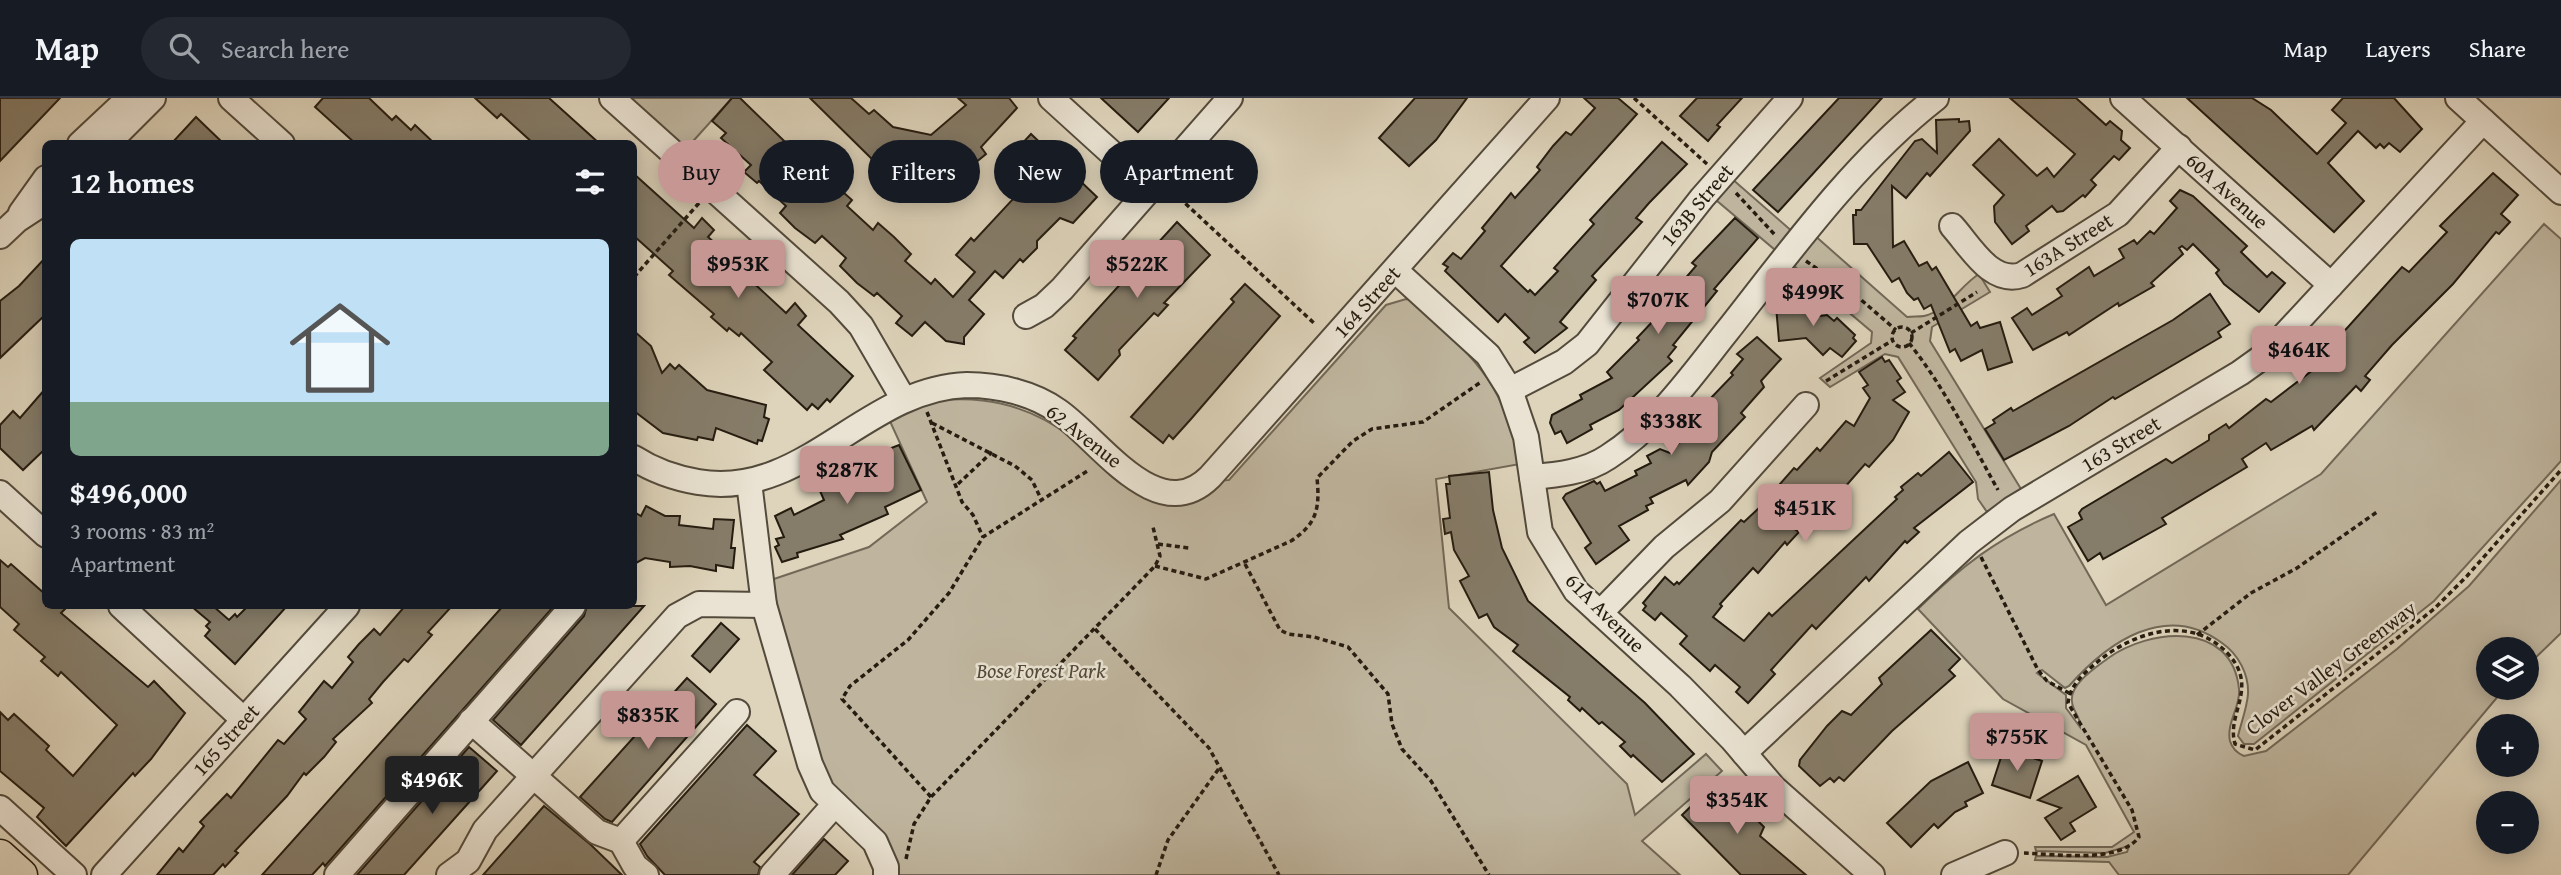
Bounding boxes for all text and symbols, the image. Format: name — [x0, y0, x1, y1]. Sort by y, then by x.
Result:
search box — [141, 17, 631, 80]
text: Map — [35, 24, 99, 72]
icon: search — [165, 29, 203, 67]
text: Search here — [221, 29, 349, 68]
text: Map — [2284, 31, 2327, 66]
text: Layers — [2365, 31, 2431, 66]
text: Share — [2469, 31, 2526, 66]
chip: Buy — [658, 140, 745, 203]
chip: Rent — [759, 140, 854, 203]
chip: Filters — [868, 140, 980, 203]
chip: New — [994, 140, 1086, 203]
chip: Apartment — [1100, 140, 1258, 203]
street label: 60A Avenue — [2179, 145, 2276, 236]
street label: 163B Street — [1653, 156, 1741, 253]
text: 12 homes — [70, 160, 195, 204]
icon: filters — [571, 163, 609, 201]
street label: 163A Street — [2017, 204, 2119, 284]
pin: $953K — [689, 240, 787, 300]
pin: $522K — [1088, 240, 1186, 300]
text: $953K — [707, 246, 769, 279]
text: $522K — [1106, 246, 1168, 279]
street label: 164 Street — [1326, 258, 1408, 345]
pin: $499K — [1764, 268, 1862, 328]
text: $499K — [1782, 274, 1844, 307]
pin: $707K — [1609, 276, 1707, 336]
text: $707K — [1627, 282, 1689, 315]
icon: home — [277, 285, 403, 411]
pin: $464K — [2250, 327, 2348, 386]
text: $464K — [2268, 332, 2330, 365]
street label: 62 Avenue — [1040, 396, 1129, 475]
pin: $338K — [1622, 398, 1720, 457]
text: $338K — [1640, 403, 1702, 436]
street label: 163 Street — [2075, 407, 2167, 480]
pin: $287K — [798, 446, 896, 506]
text: $287K — [816, 452, 878, 485]
text: $496,000 — [70, 470, 187, 514]
pin: $451K — [1756, 484, 1854, 544]
text: $451K — [1774, 490, 1836, 523]
text: 3 rooms · 83 m² — [70, 514, 214, 547]
text: Apartment — [70, 547, 175, 580]
street label: 61A Avenue — [1558, 566, 1653, 660]
street label: Clover Valley Greenway — [2239, 593, 2423, 742]
map controls — [2476, 637, 2539, 854]
button: layers — [2476, 637, 2539, 700]
park label: Bose Forest Park — [975, 655, 1106, 686]
pin: $835K — [599, 692, 697, 751]
street label: 165 Street — [185, 696, 267, 783]
text: $835K — [617, 697, 679, 730]
pin: $755K — [1968, 714, 2066, 773]
button: + — [2476, 714, 2539, 777]
text: $755K — [1986, 719, 2048, 752]
pin: $496K — [383, 756, 481, 816]
text: $496K — [401, 762, 463, 795]
pin: $354K — [1688, 776, 1786, 836]
text: $354K — [1706, 782, 1768, 815]
button: − — [2476, 791, 2539, 854]

